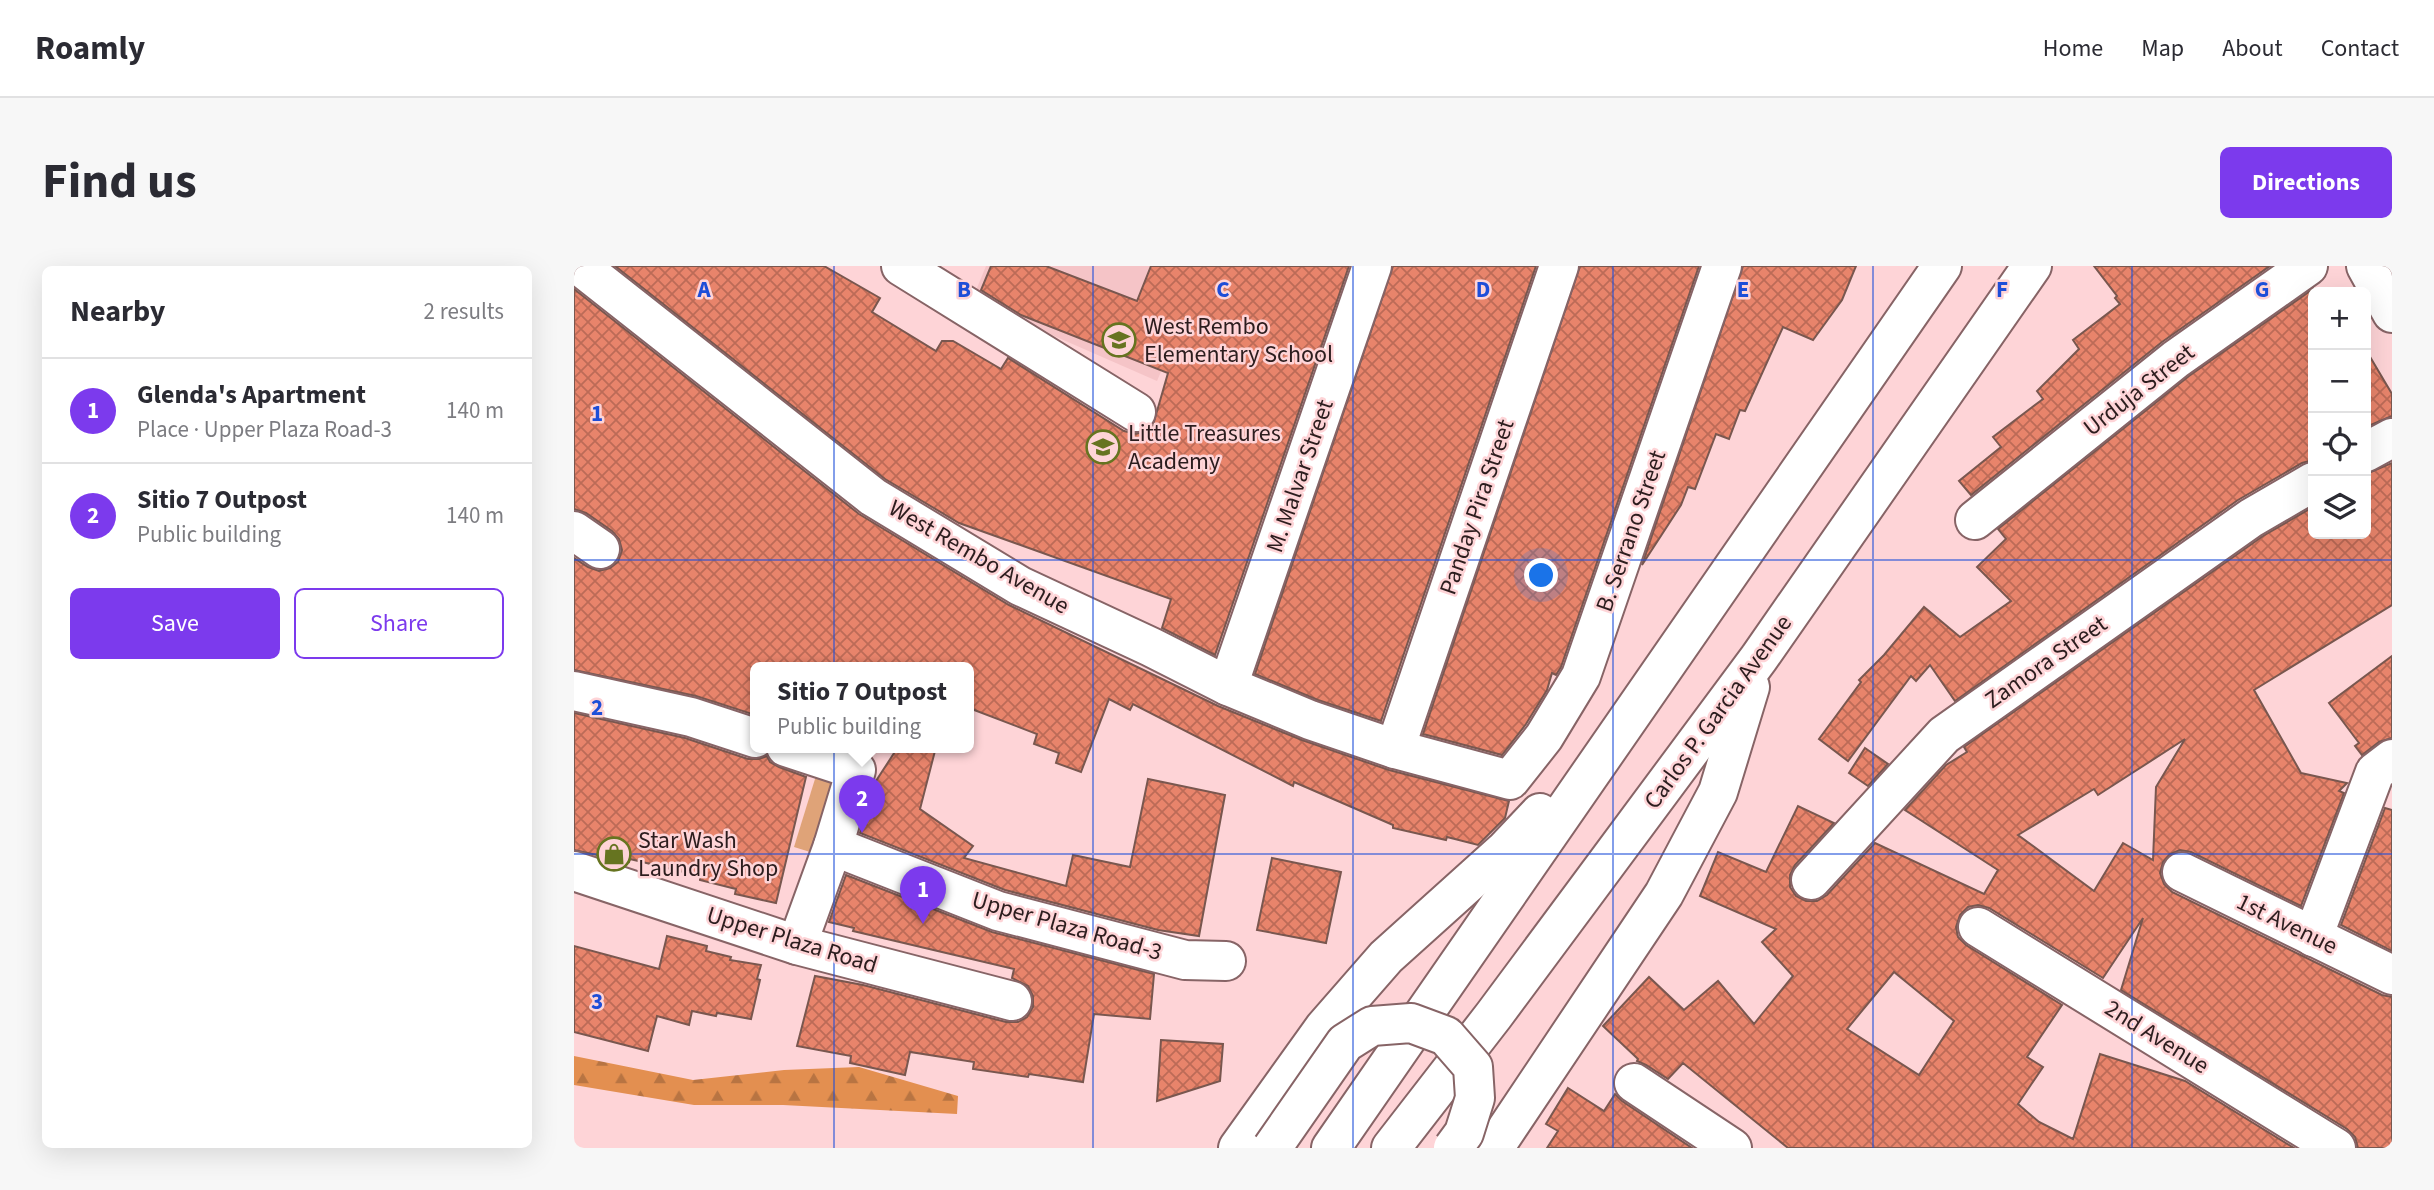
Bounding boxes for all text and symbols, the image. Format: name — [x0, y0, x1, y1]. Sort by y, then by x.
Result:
text: Roamly — [35, 25, 145, 72]
text: Home — [2043, 31, 2103, 66]
text: Map — [2141, 31, 2184, 66]
text: About — [2222, 31, 2283, 66]
text: Contact — [2321, 31, 2399, 66]
text: Find us — [42, 147, 197, 217]
button: Directions — [2220, 147, 2392, 218]
text: A — [696, 273, 711, 306]
text: B — [957, 273, 971, 306]
text: C — [1216, 273, 1230, 306]
text: D — [1476, 273, 1490, 306]
text: E — [1737, 273, 1749, 306]
text: F — [1996, 273, 2008, 306]
text: G — [2255, 273, 2269, 306]
map controls — [2308, 287, 2371, 539]
button: + — [2308, 287, 2371, 350]
text: Nearby — [70, 290, 165, 333]
text: 2 results — [424, 295, 504, 328]
place label: West Rembo Elementary School — [1144, 309, 1333, 372]
school or university icon: West Rembo Elementary School — [1100, 321, 1138, 359]
street label: Urduja Street — [2076, 335, 2202, 445]
button: − — [2308, 350, 2371, 413]
text: Glenda's Apartment — [137, 376, 366, 413]
text: 1 — [87, 394, 99, 427]
text: 140 m — [446, 394, 504, 427]
street label: M. Malvar Street — [1257, 395, 1343, 557]
text: 1 — [591, 397, 603, 430]
text: Place · Upper Plaza Road-3 — [137, 413, 392, 446]
button: locate — [2308, 413, 2371, 476]
street label: Panday Pira Street — [1431, 415, 1523, 599]
place label: Little Treasures Academy — [1128, 416, 1281, 479]
school or university icon: Little Treasures Academy — [1084, 428, 1122, 466]
street label: B. Serrano Street — [1587, 445, 1675, 617]
button: layers — [2308, 476, 2371, 539]
text: Sitio 7 Outpost — [137, 481, 307, 518]
street label: West Rembo Avenue — [882, 491, 1076, 623]
text: 2 — [87, 499, 99, 532]
text: 140 m — [446, 499, 504, 532]
text: Public building — [137, 518, 281, 551]
your location — [1524, 558, 1558, 592]
button: Save — [70, 588, 280, 659]
button: Share — [294, 588, 504, 659]
street label: Zamora Street — [1978, 607, 2114, 717]
street label: Carlos P. Garcia Avenue — [1636, 608, 1800, 816]
popup — [750, 662, 974, 753]
text: Sitio 7 Outpost — [777, 673, 947, 710]
text: 2 — [591, 691, 603, 724]
text: Public building — [777, 710, 921, 743]
pin: 2 — [839, 775, 885, 833]
place label: Star Wash Laundry Shop — [638, 823, 778, 886]
shop icon: Star Wash Laundry Shop — [595, 835, 633, 873]
pin: 1 — [900, 866, 946, 924]
street label: Upper Plaza Road-3 — [968, 882, 1166, 970]
street label: 1st Avenue — [2231, 885, 2343, 963]
street label: Upper Plaza Road — [702, 897, 882, 983]
text: 3 — [591, 985, 603, 1018]
street label: 2nd Avenue — [2098, 991, 2216, 1083]

